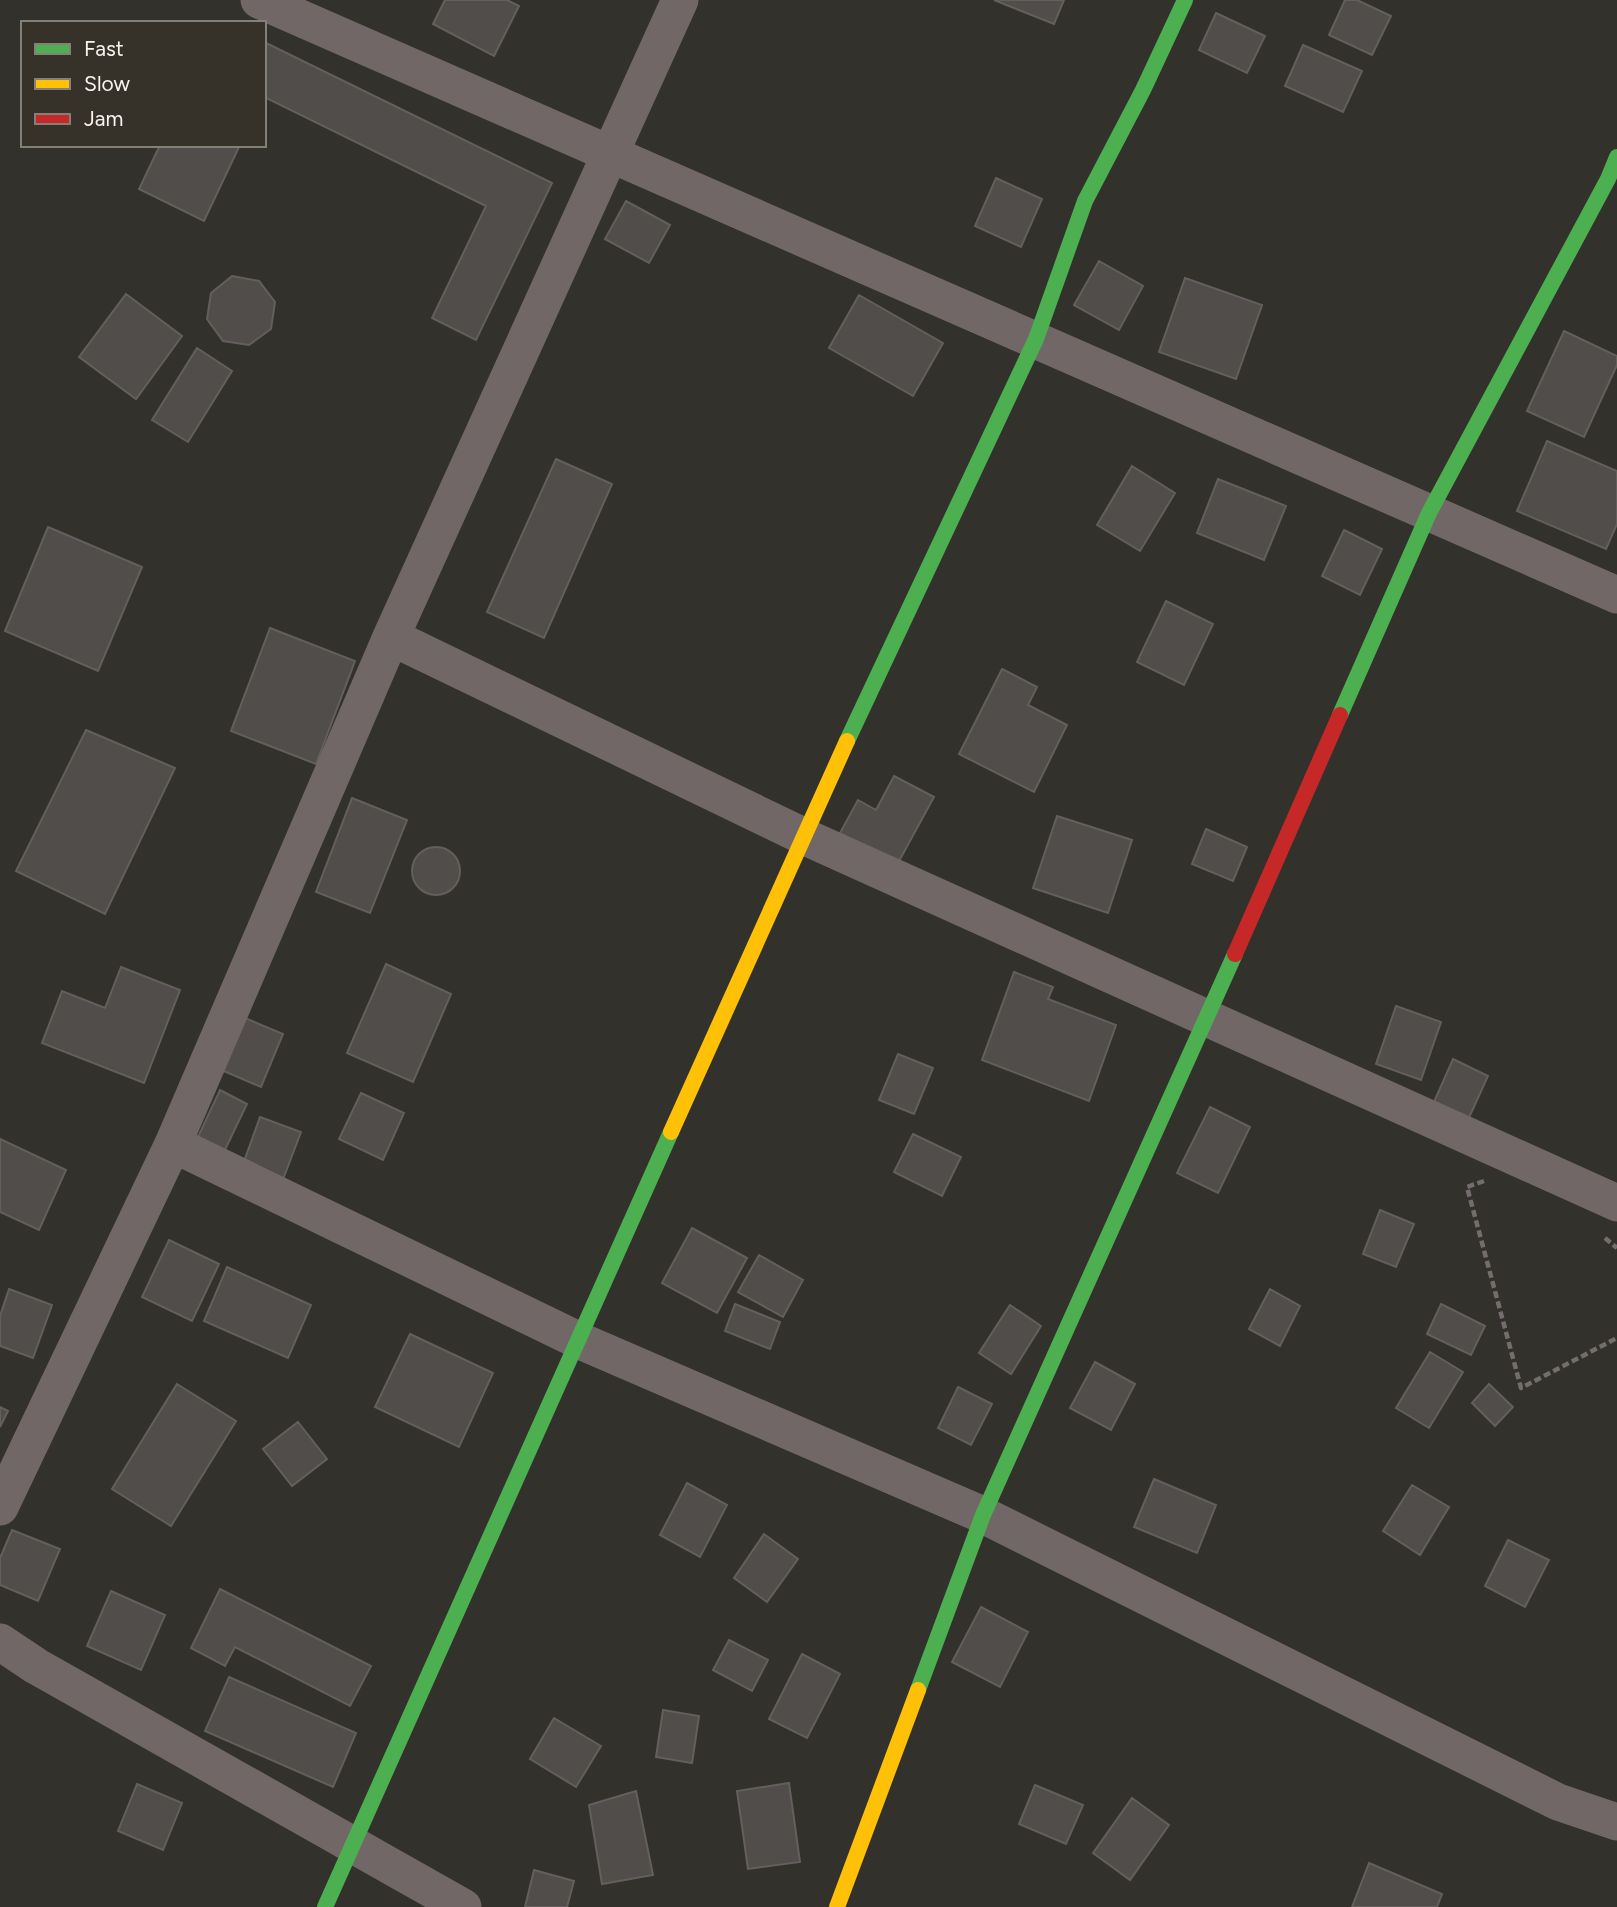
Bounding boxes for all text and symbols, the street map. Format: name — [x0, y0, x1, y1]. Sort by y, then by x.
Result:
legend — [21, 21, 266, 147]
text: Fast — [84, 36, 124, 61]
text: Slow — [84, 71, 130, 96]
text: Jam — [84, 106, 123, 131]

